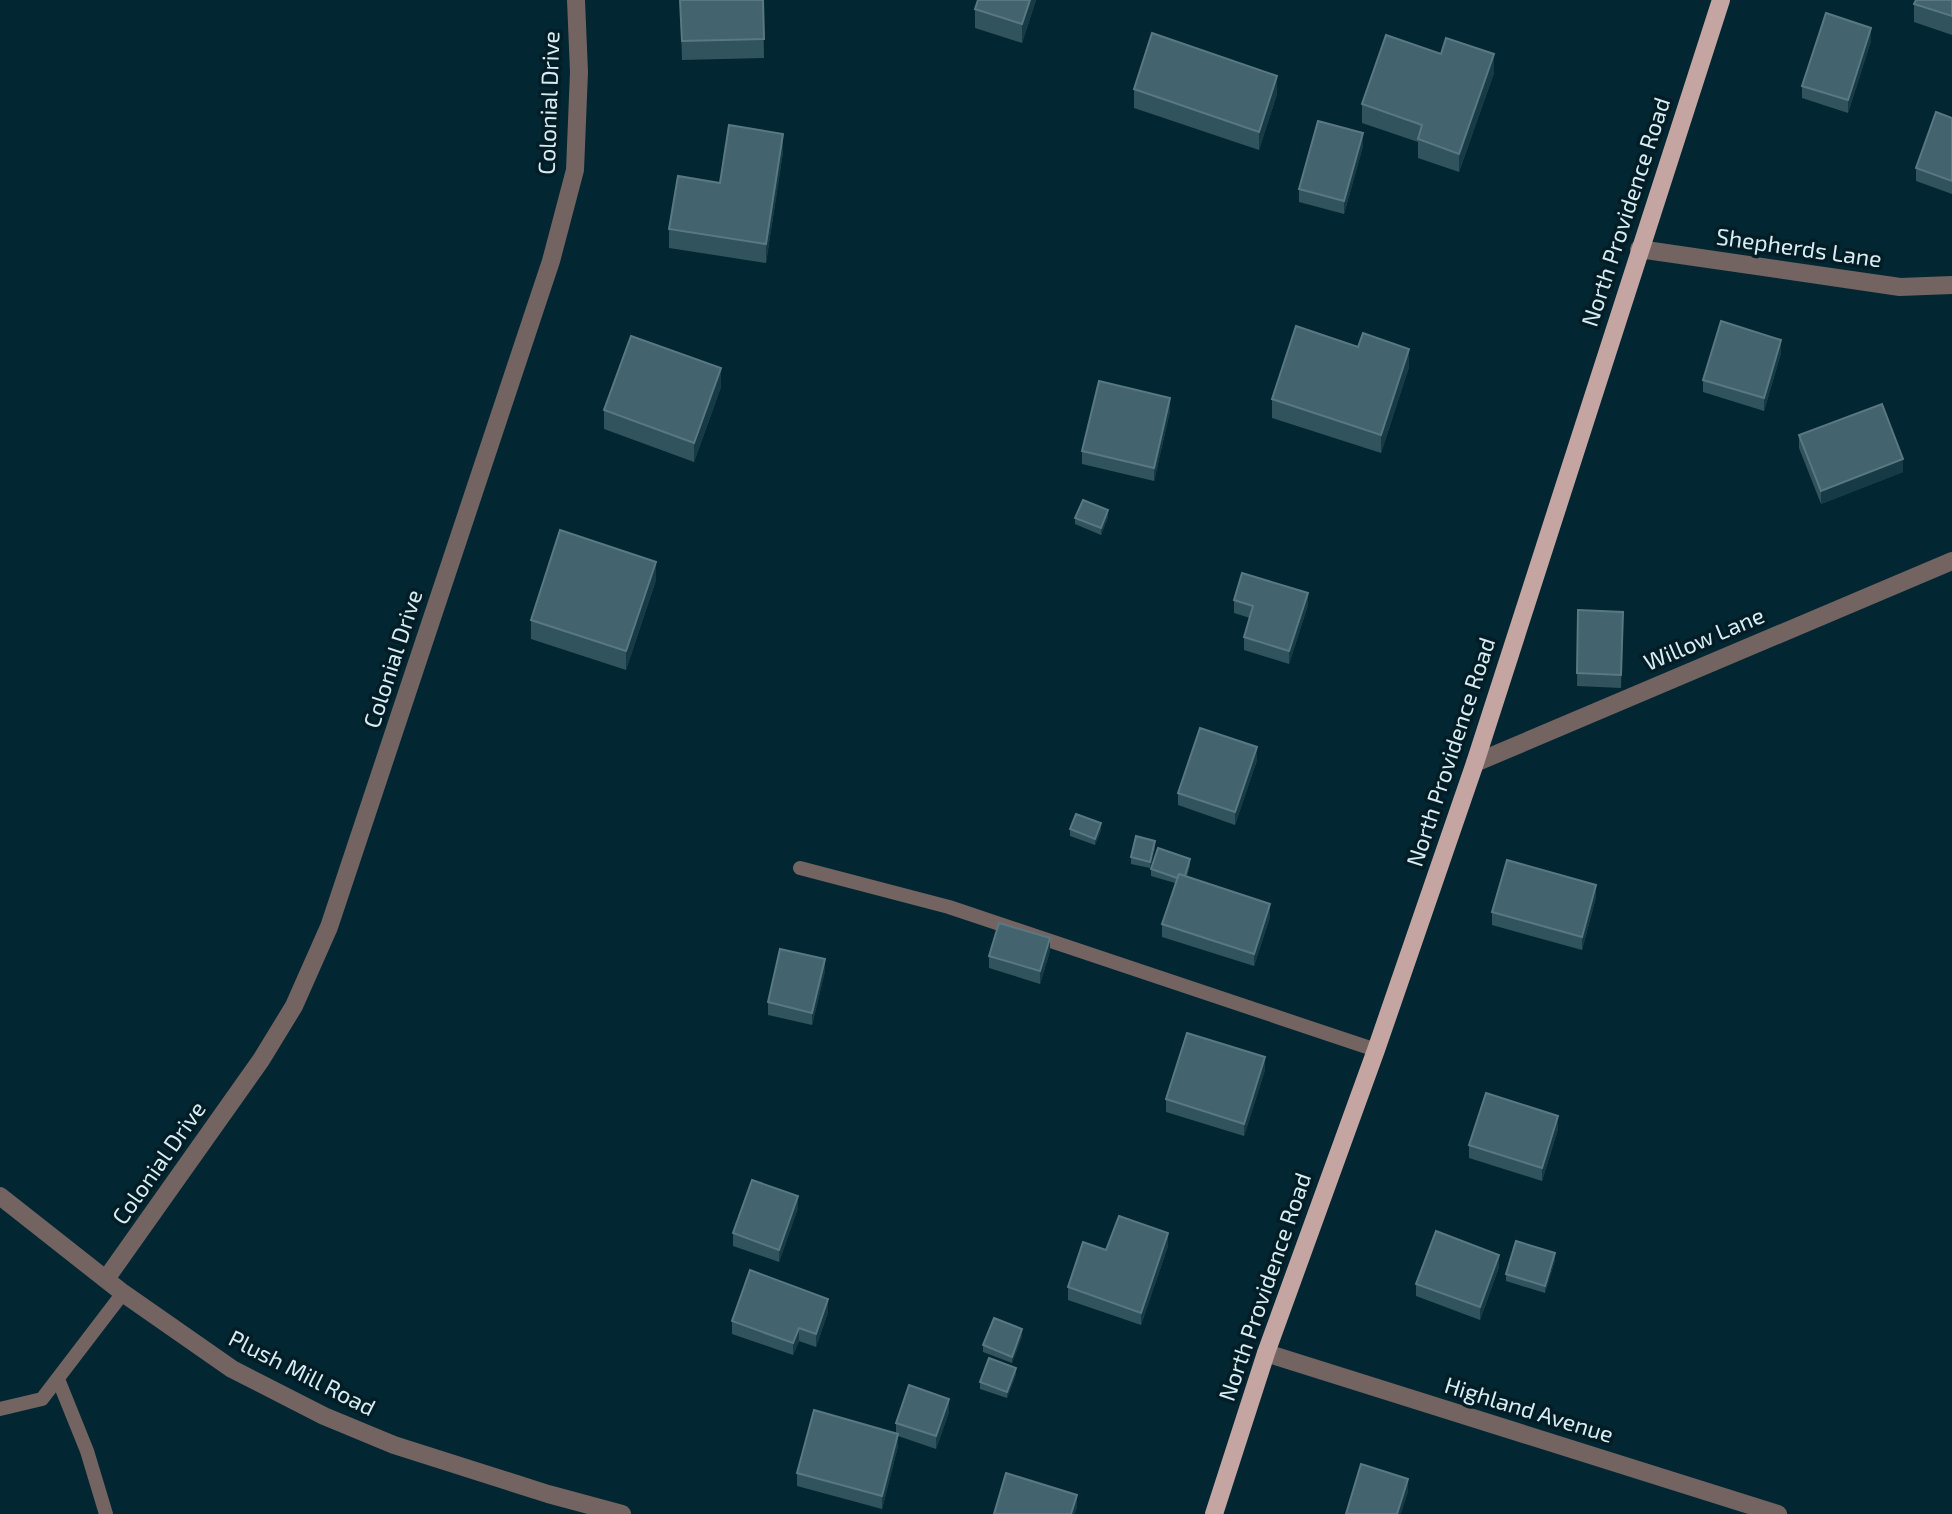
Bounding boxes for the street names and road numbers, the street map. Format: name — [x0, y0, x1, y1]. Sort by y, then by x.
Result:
street label: Colonial Drive — [532, 31, 565, 175]
street label: North Providence Road — [1575, 93, 1675, 330]
street label: Shepherds Lane — [1715, 222, 1884, 272]
street label: Colonial Drive — [357, 586, 428, 731]
street label: Willow Lane — [1639, 600, 1768, 676]
street label: North Providence Road — [1400, 633, 1500, 870]
street label: Colonial Drive — [105, 1096, 211, 1229]
street label: North Providence Road — [1212, 1169, 1316, 1404]
street label: Plush Mill Road — [224, 1323, 380, 1421]
street label: Highland Avenue — [1442, 1370, 1617, 1448]

